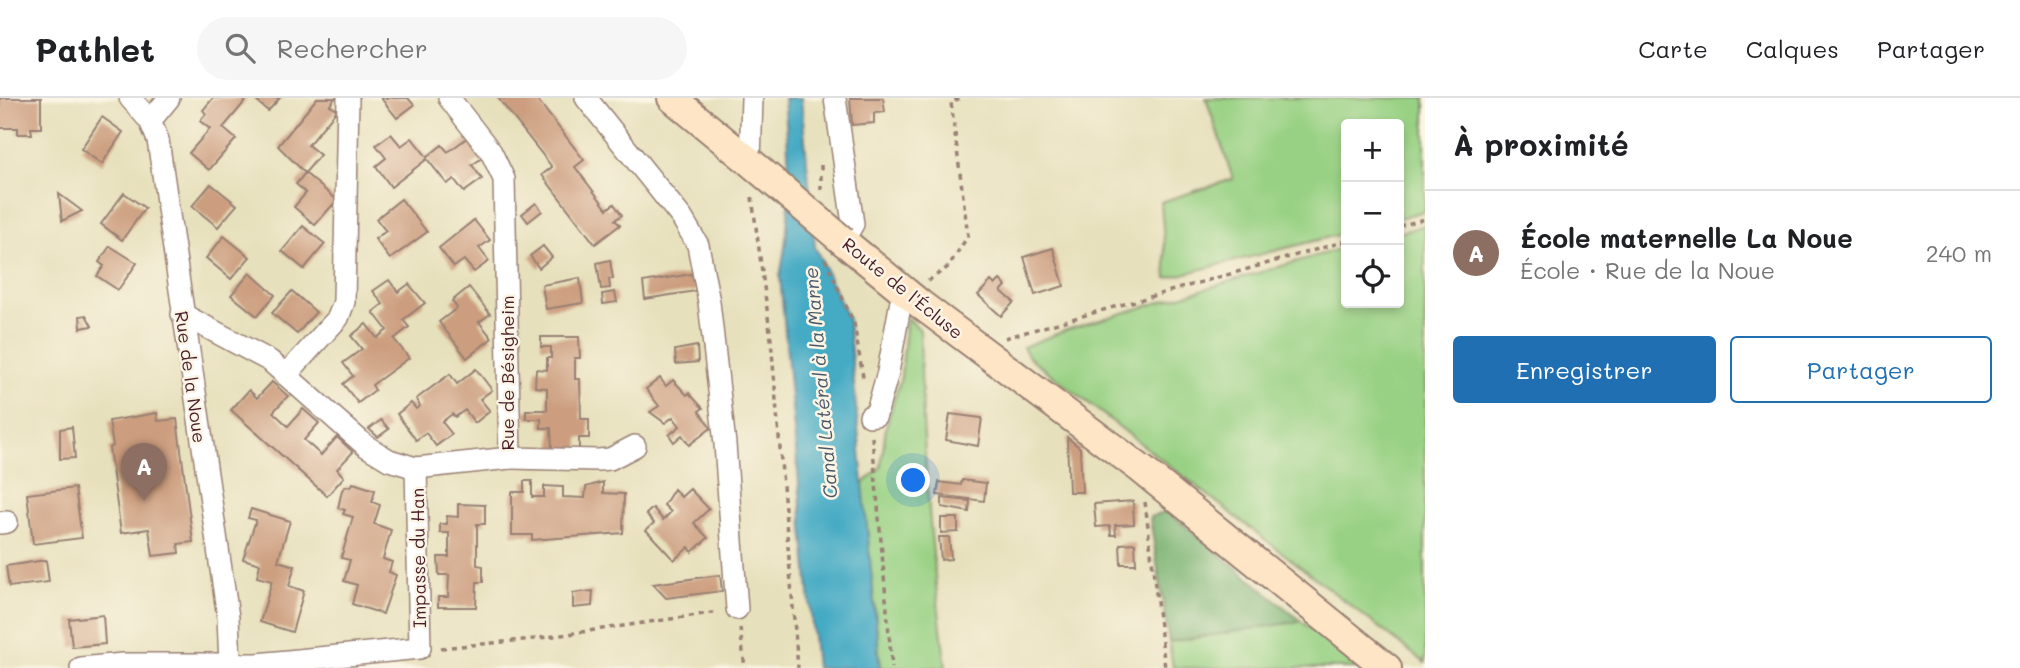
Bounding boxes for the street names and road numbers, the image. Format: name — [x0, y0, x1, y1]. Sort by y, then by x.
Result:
street label: Route de l'Écluse — [838, 232, 968, 344]
street label: Rue de Bésigheim — [495, 295, 519, 451]
street label: Rue de la Noue — [170, 309, 212, 445]
street label: Impasse du Han — [405, 488, 431, 628]

